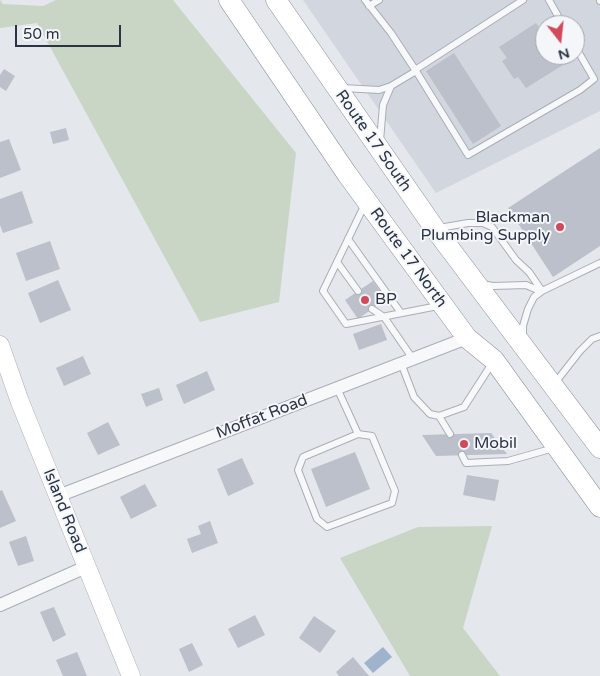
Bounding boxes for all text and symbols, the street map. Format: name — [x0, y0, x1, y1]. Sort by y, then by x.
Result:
scale bar — [18, 15, 124, 47]
north arrow — [535, 15, 585, 65]
text: 50 m — [23, 25, 60, 43]
text: N — [556, 44, 572, 64]
street label: Route 17 South — [331, 87, 415, 195]
street label: Route 17 North — [365, 204, 451, 312]
place label: Blackman Plumbing Supply — [421, 208, 550, 246]
marker: Blackman Plumbing Supply — [554, 221, 566, 233]
place label: BP — [375, 290, 397, 310]
marker: BP — [359, 294, 371, 306]
street label: Moffat Road — [214, 391, 310, 443]
place label: Mobil — [474, 434, 517, 454]
marker: Mobil — [458, 438, 470, 450]
street label: Island Road — [38, 466, 90, 556]

